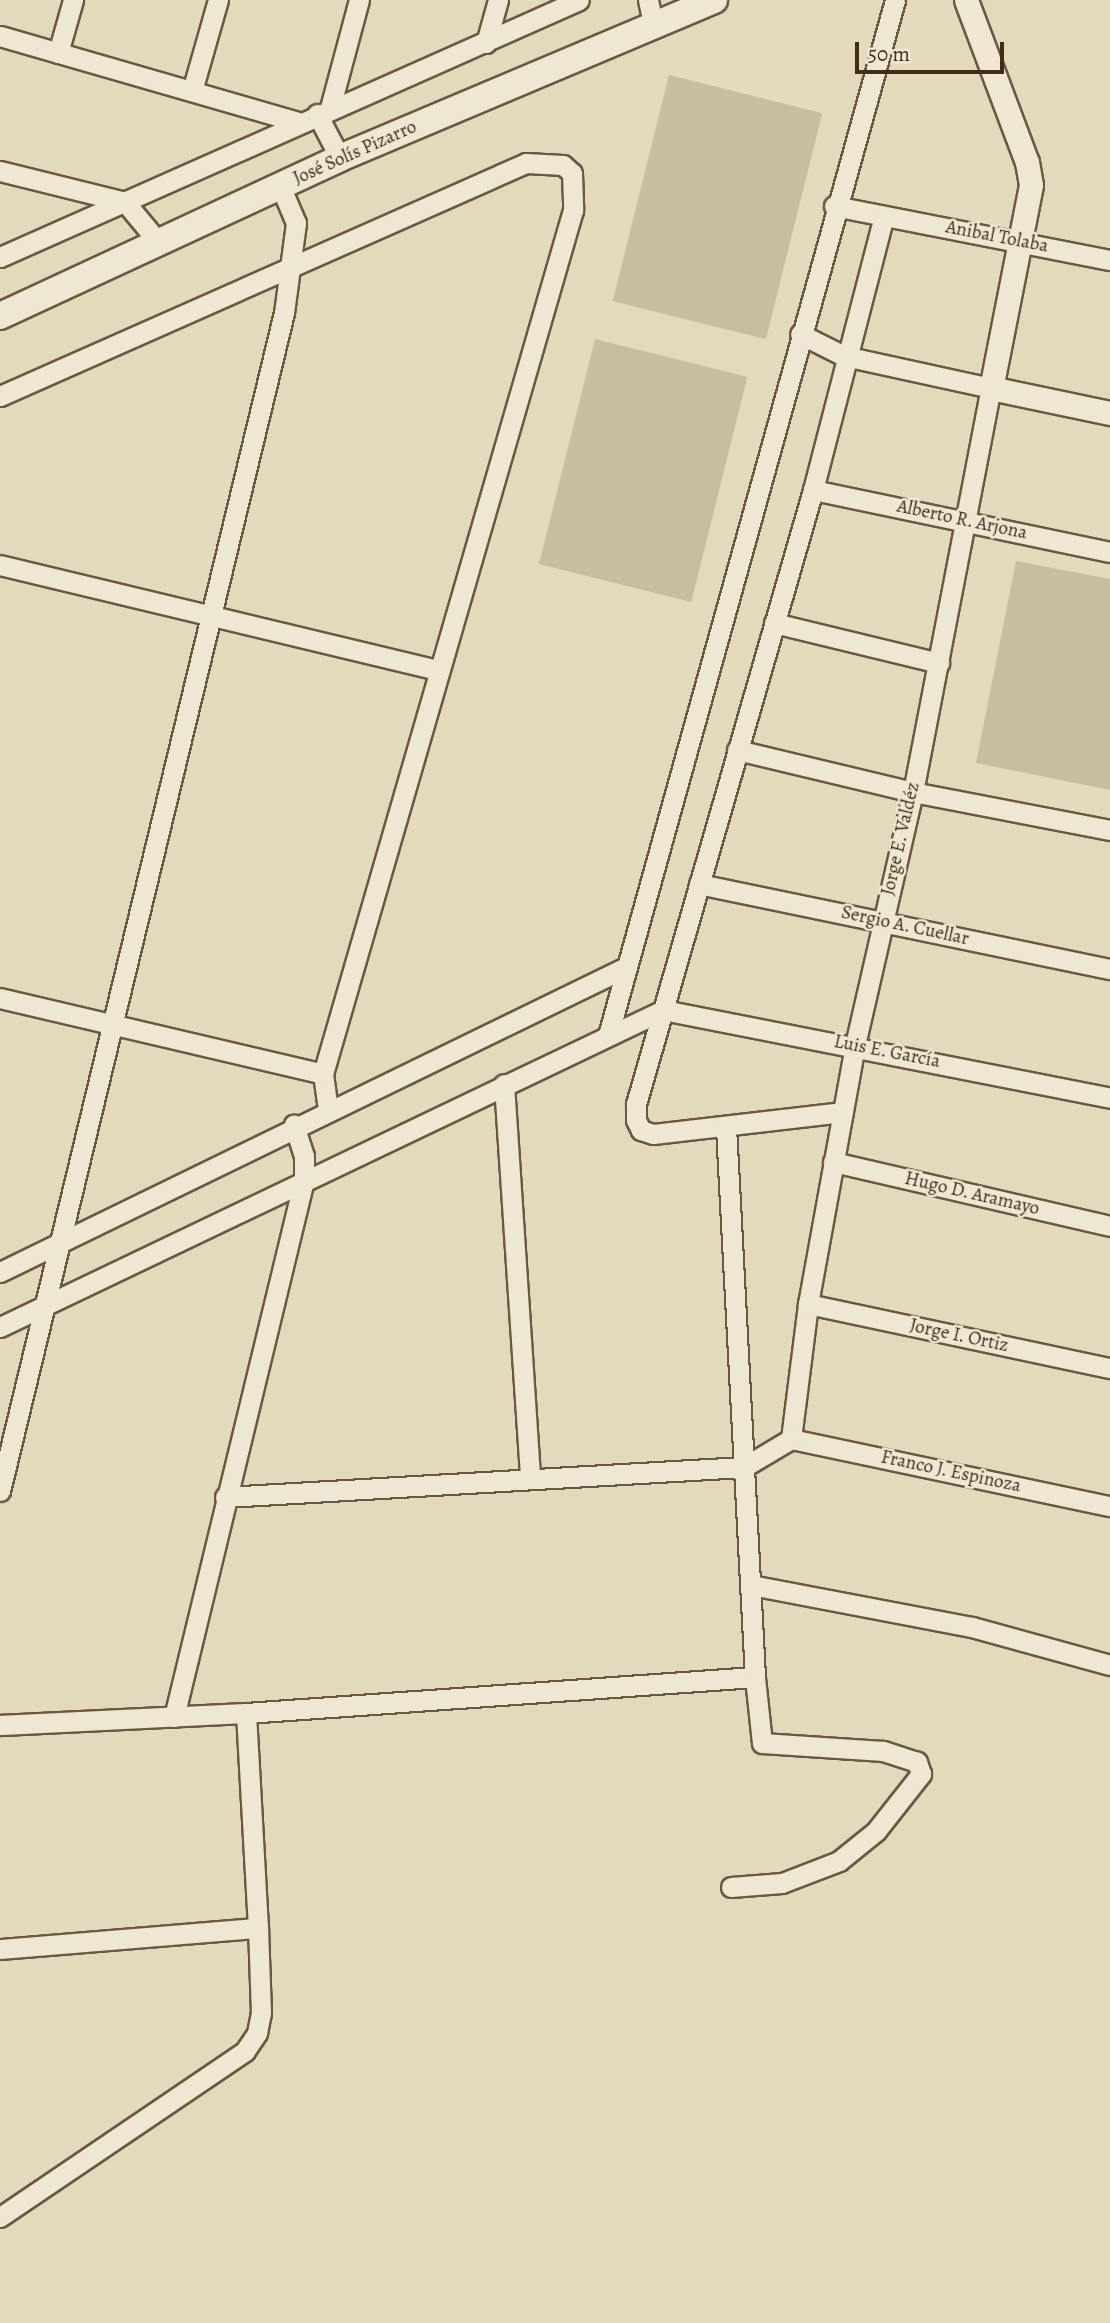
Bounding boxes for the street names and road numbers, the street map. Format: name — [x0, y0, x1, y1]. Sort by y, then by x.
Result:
street label: José Solís Pizarro — [290, 116, 420, 190]
street label: Anibal Tolaba — [944, 216, 1050, 258]
street label: Alberto R. Arjona — [895, 495, 1029, 545]
street label: Jorge E. Valdéz — [877, 780, 925, 898]
street label: Sergio A. Cuellar — [839, 901, 971, 951]
street label: Luis E. García — [832, 1030, 942, 1074]
street label: Hugo D. Aramayo — [902, 1167, 1042, 1221]
street label: Jorge I. Ortiz — [907, 1314, 1011, 1358]
street label: Franco J. Espinoza — [879, 1446, 1023, 1498]

